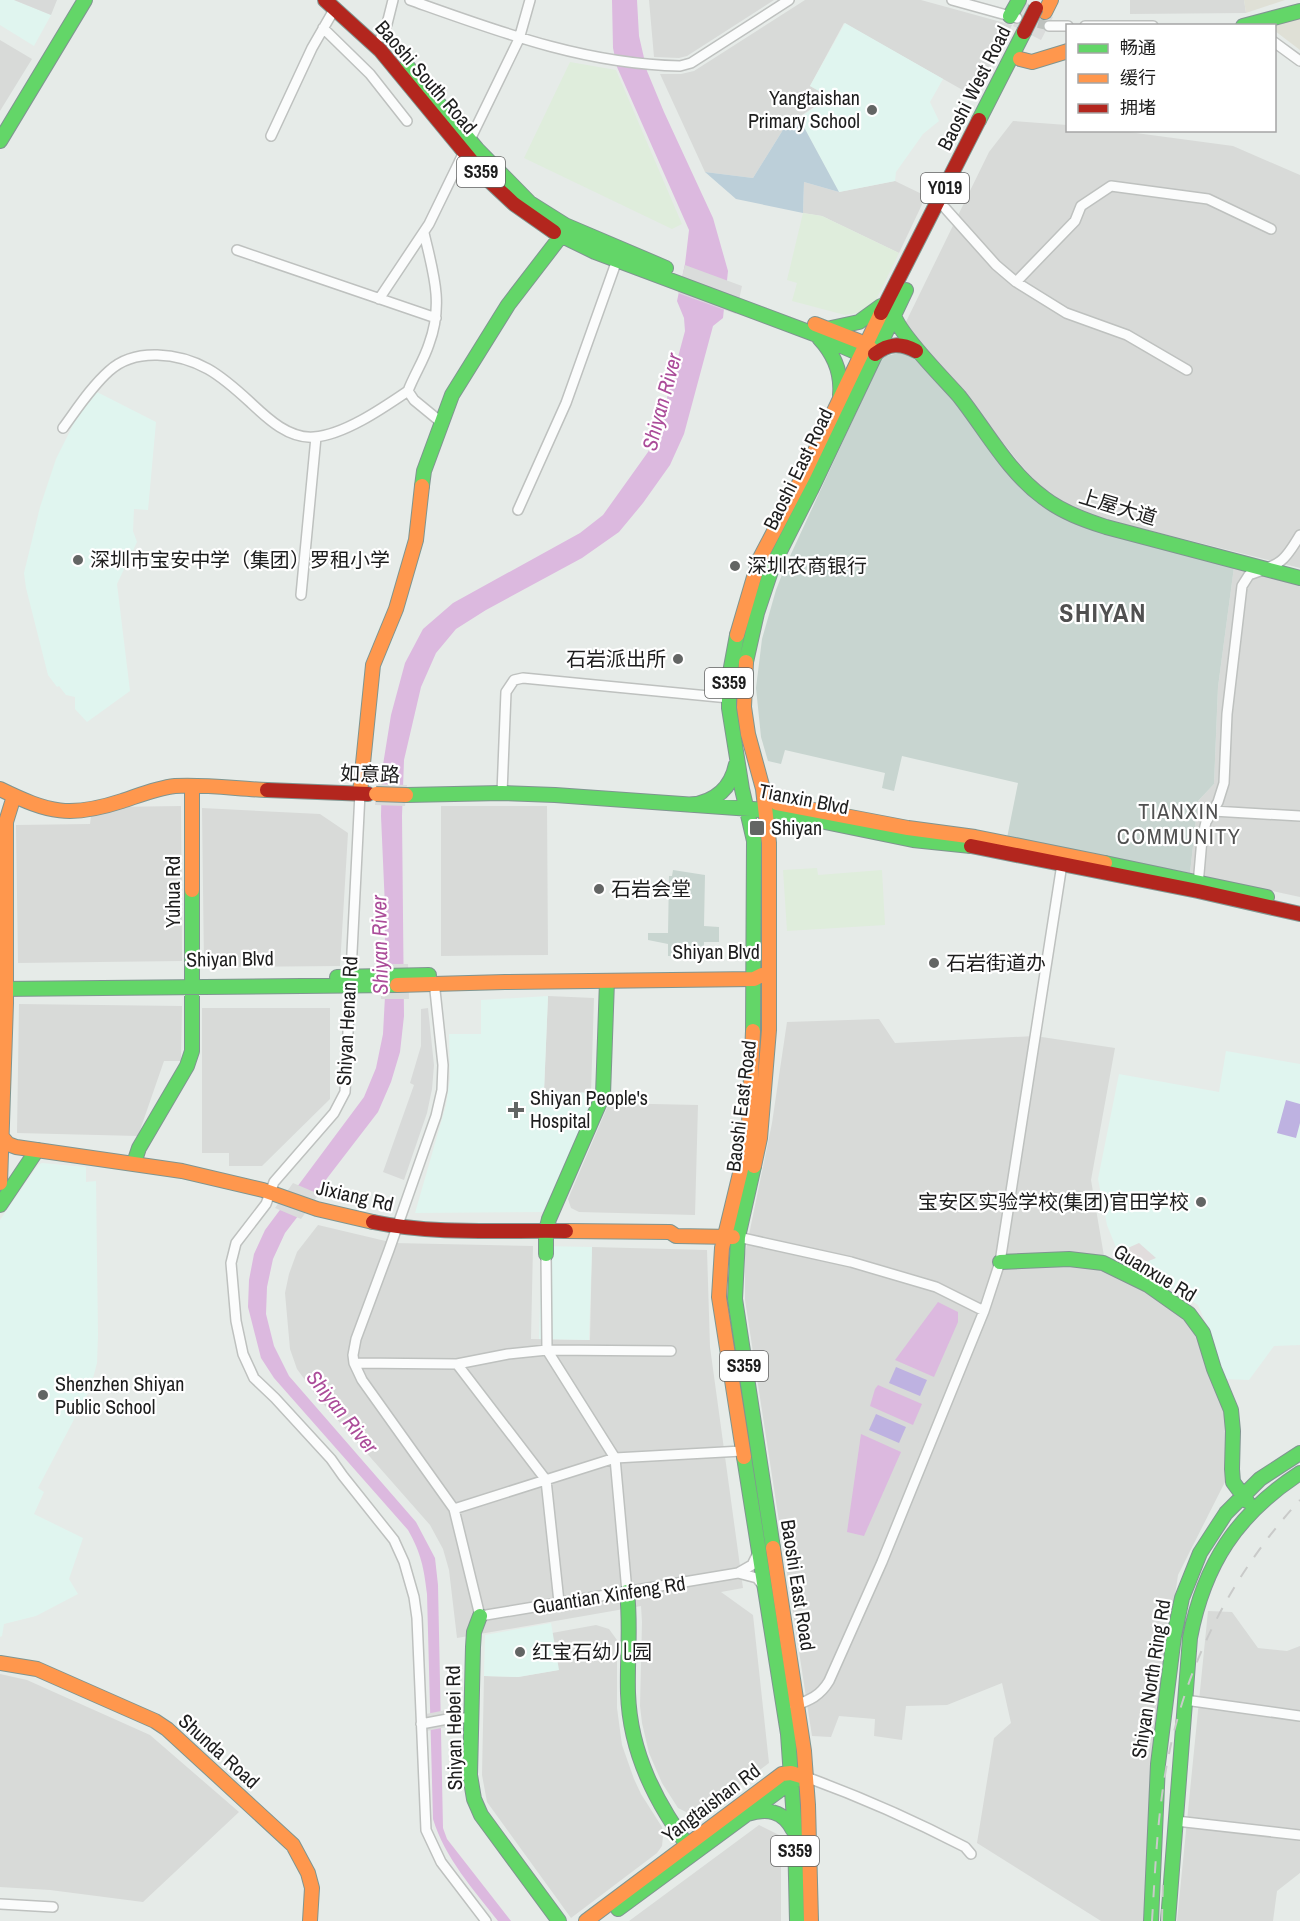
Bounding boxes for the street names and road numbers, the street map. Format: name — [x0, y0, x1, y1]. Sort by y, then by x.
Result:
street label: Baoshi South Road — [370, 14, 483, 139]
street label: Baoshi West Road — [931, 21, 1017, 155]
road number: S359 — [457, 157, 505, 187]
road number: Y019 — [921, 173, 969, 203]
street label: Baoshi East Road — [756, 403, 839, 534]
street label: 上屋大道 — [1076, 482, 1160, 531]
road number: S359 — [705, 668, 753, 698]
street label: 如意路 — [340, 759, 400, 788]
street label: Tianxin Blvd — [757, 777, 851, 820]
street label: Yuhua Rd — [159, 856, 186, 928]
street label: Shiyan Blvd — [672, 938, 760, 965]
street label: Shiyan Blvd — [186, 944, 274, 973]
street label: Shiyan Henan Rd — [330, 956, 363, 1086]
street label: Baoshi East Road — [719, 1039, 762, 1173]
street label: Jixiang Rd — [314, 1174, 396, 1217]
street label: Guanxue Rd — [1109, 1237, 1202, 1308]
road number: S359 — [720, 1351, 768, 1381]
street label: Baoshi East Road — [775, 1518, 822, 1652]
street label: Guantian Xinfeng Rd — [531, 1569, 687, 1620]
street label: Shiyan North Ring Rd — [1125, 1598, 1176, 1760]
street label: Shiyan Hebei Rd — [439, 1665, 468, 1791]
street label: Shunda Road — [173, 1707, 266, 1794]
street label: Yangtaishan Rd — [656, 1757, 765, 1848]
road number: S359 — [771, 1836, 819, 1866]

